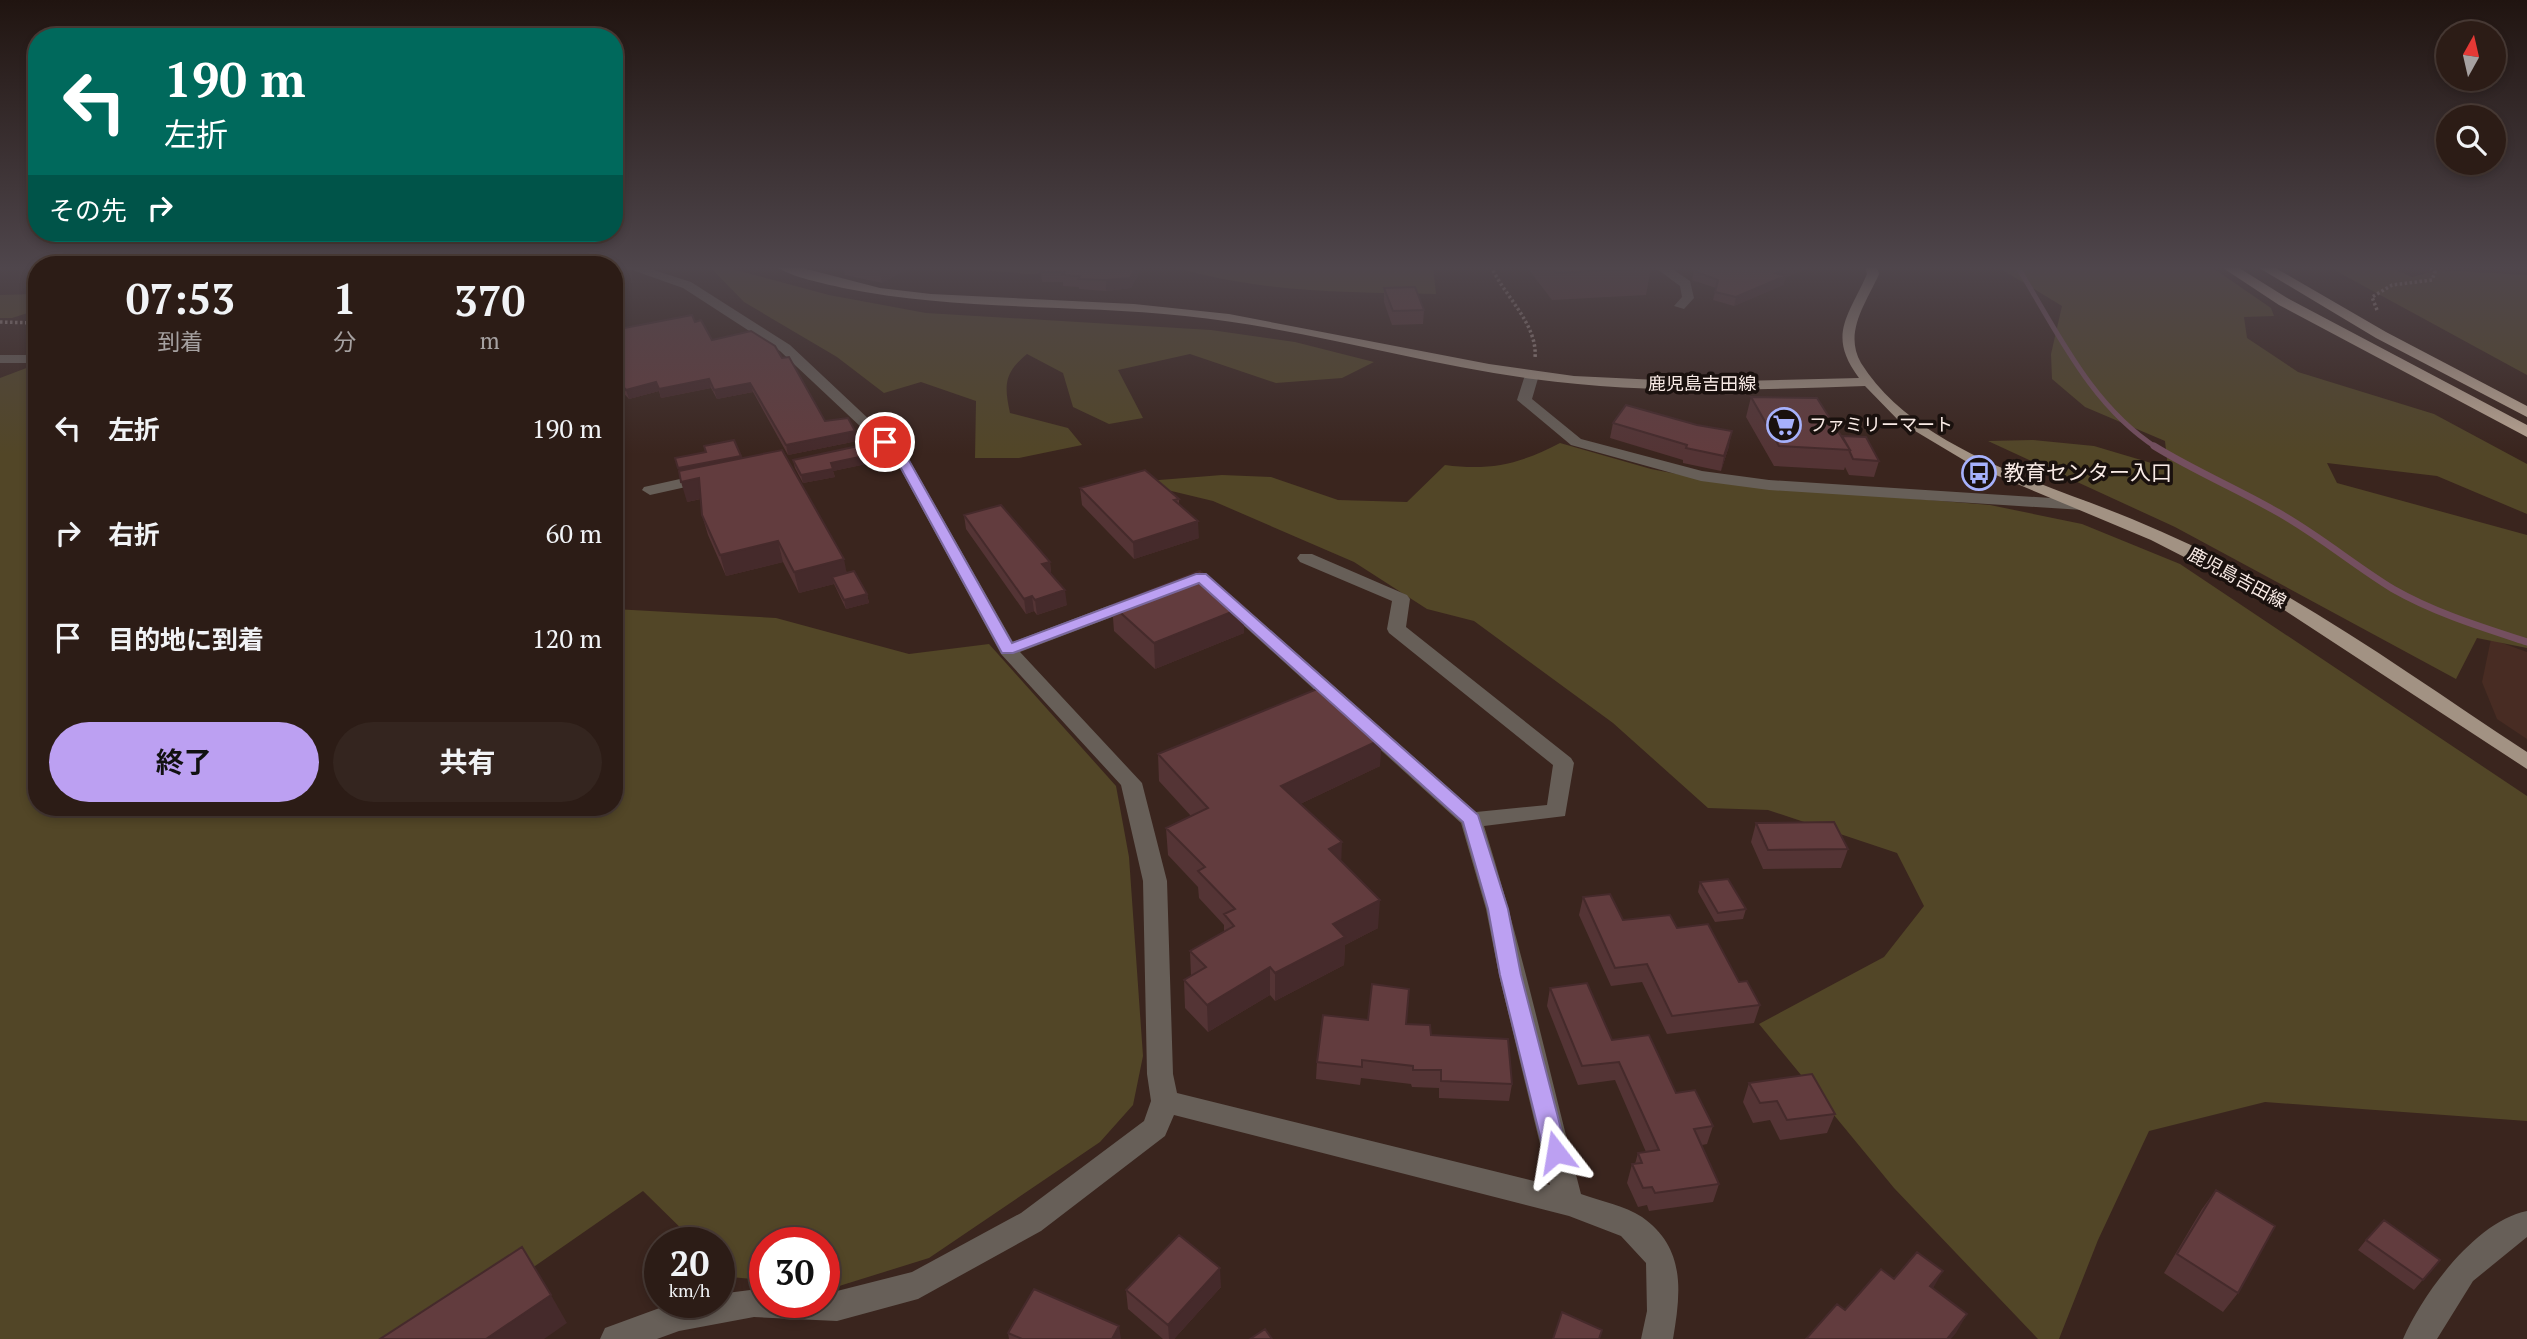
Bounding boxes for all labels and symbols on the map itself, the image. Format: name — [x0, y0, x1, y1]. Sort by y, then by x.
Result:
north arrow — [2436, 21, 2506, 91]
street label: 鹿児島吉田線 — [1648, 371, 1756, 395]
supermarket icon: ファミリーマート — [1765, 406, 1803, 444]
pin — [855, 412, 915, 472]
place label: ファミリーマート — [1809, 412, 1953, 436]
bus stop icon: 教育センター入口 — [1960, 454, 1998, 492]
place label: 教育センター入口 — [2004, 458, 2172, 486]
street label: 鹿児島吉田線 — [2184, 541, 2291, 613]
position arrow — [1519, 1115, 1593, 1189]
speed limit sign: 30 — [749, 1227, 840, 1318]

